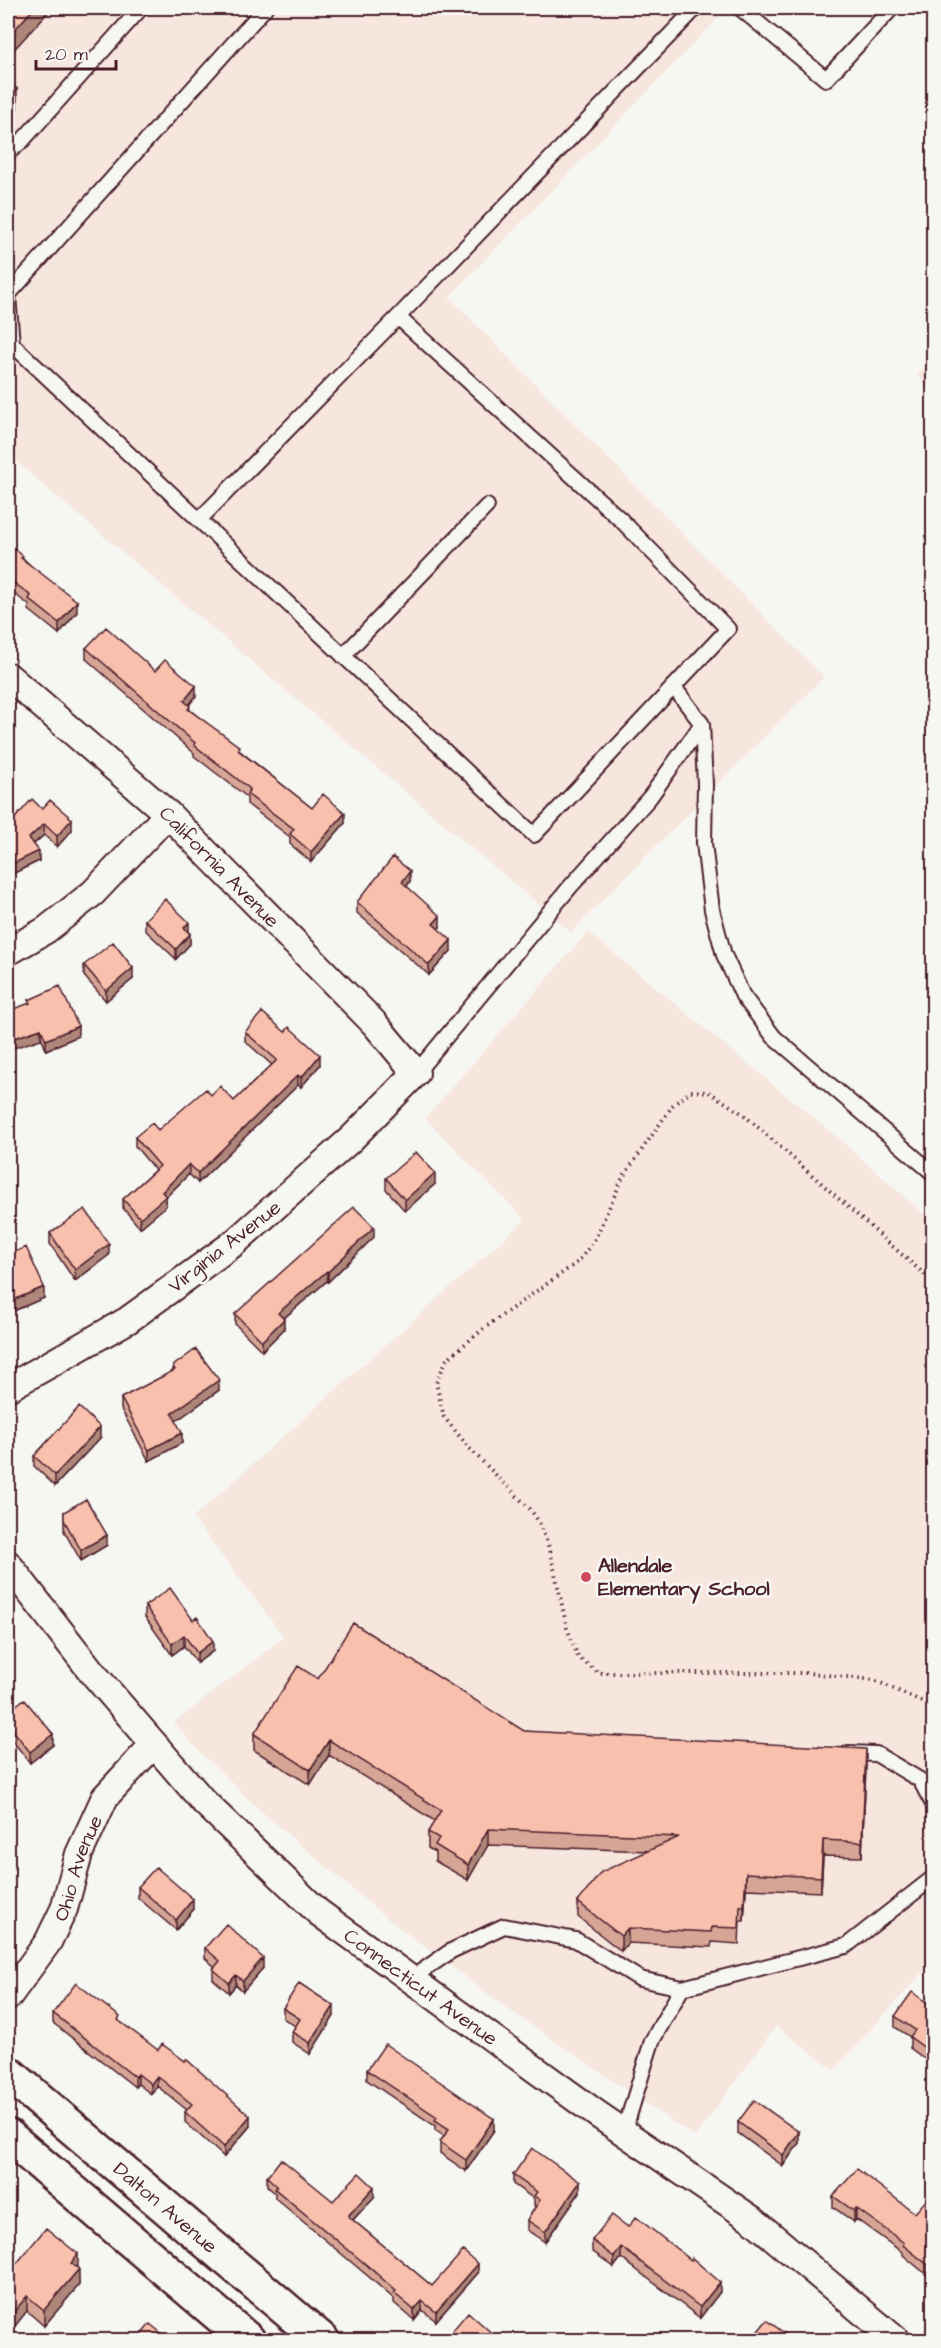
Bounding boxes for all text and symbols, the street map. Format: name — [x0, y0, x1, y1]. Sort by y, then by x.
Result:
scale bar — [36, 33, 116, 71]
text: 20 m — [45, 42, 88, 67]
street label: California Avenue — [153, 800, 286, 934]
street label: Virginia Avenue — [162, 1194, 288, 1301]
place label: Allendale Elementary School — [598, 1552, 770, 1604]
marker: Allendale Elementary School — [579, 1570, 593, 1584]
street label: Ohio Avenue — [47, 1811, 110, 1926]
street label: Connecticut Avenue — [338, 1922, 503, 2053]
street label: Dalton Avenue — [107, 2156, 223, 2260]

